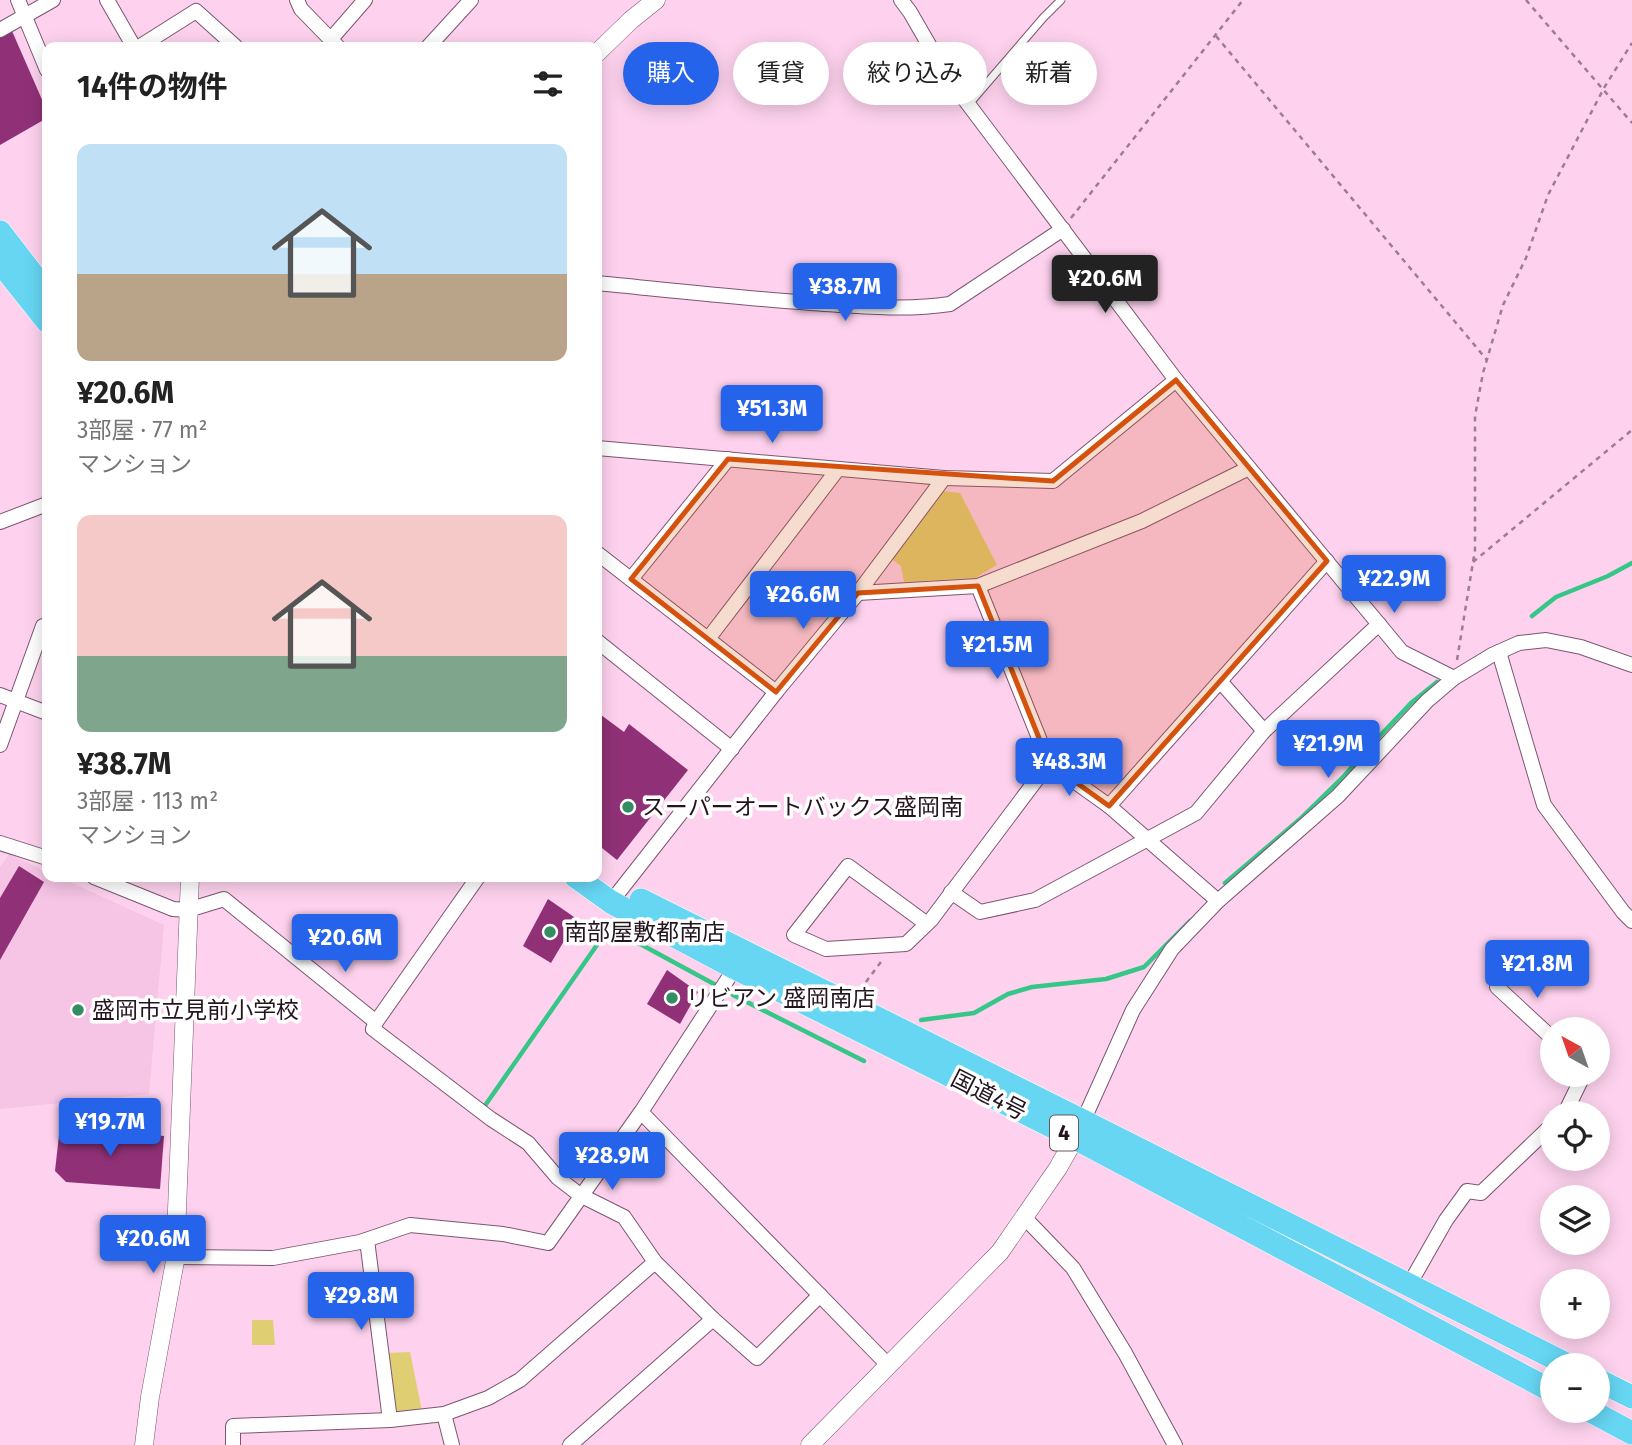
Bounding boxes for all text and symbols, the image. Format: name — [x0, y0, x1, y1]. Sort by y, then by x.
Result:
chip: 購入 — [623, 42, 719, 105]
chip: 賃貸 — [733, 42, 829, 105]
chip: 絞り込み — [843, 42, 987, 105]
chip: 新着 — [1001, 42, 1097, 105]
icon: filters — [529, 65, 567, 103]
text: 14件の物件 — [77, 69, 228, 105]
icon: home — [259, 190, 385, 316]
pin: ¥20.6M — [1048, 256, 1162, 315]
pin: ¥38.7M — [788, 264, 902, 323]
text: ¥20.6M — [1068, 264, 1142, 292]
text: ¥38.7M — [809, 272, 881, 300]
text: ¥20.6M — [77, 375, 174, 411]
pin: ¥51.3M — [715, 386, 829, 445]
text: ¥51.3M — [737, 394, 807, 422]
text: 3部屋 · 77 m² — [77, 416, 208, 444]
text: マンション — [77, 450, 192, 478]
pin: ¥22.9M — [1337, 556, 1451, 615]
icon: home — [259, 561, 385, 687]
text: ¥22.9M — [1358, 564, 1430, 592]
pin: ¥26.6M — [746, 572, 860, 631]
text: ¥26.6M — [766, 580, 840, 608]
pin: ¥21.5M — [940, 622, 1054, 681]
text: ¥21.5M — [962, 630, 1032, 658]
pin: ¥21.9M — [1271, 720, 1385, 780]
text: ¥21.9M — [1293, 729, 1363, 757]
pin: ¥48.3M — [1012, 738, 1126, 798]
text: ¥38.7M — [77, 746, 171, 782]
text: ¥48.3M — [1032, 747, 1106, 775]
text: 3部屋 · 113 m² — [77, 787, 218, 815]
place label: スーパーオートバックス盛岡南 — [642, 793, 963, 821]
marker: スーパーオートバックス盛岡南 — [620, 799, 636, 815]
text: マンション — [77, 821, 192, 849]
pin: ¥20.6M — [288, 914, 402, 974]
place label: 南部屋敷都南店 — [564, 918, 725, 946]
text: ¥20.6M — [308, 923, 382, 951]
marker: 南部屋敷都南店 — [542, 924, 558, 940]
pin: ¥21.8M — [1480, 940, 1594, 1000]
text: ¥21.8M — [1501, 949, 1573, 977]
place label: リビアン 盛岡南店 — [686, 984, 875, 1012]
marker: リビアン 盛岡南店 — [664, 990, 680, 1006]
place label: 盛岡市立見前小学校 — [92, 996, 299, 1024]
marker: 盛岡市立見前小学校 — [70, 1002, 86, 1018]
north arrow — [1540, 1017, 1610, 1087]
map controls — [1540, 1017, 1610, 1423]
street label: 国道4号 — [946, 1064, 1032, 1126]
pin: ¥19.7M — [53, 1098, 167, 1158]
button: locate — [1540, 1101, 1610, 1171]
text: ¥19.7M — [75, 1107, 145, 1135]
road number: 4 — [1050, 1116, 1078, 1150]
pin: ¥28.9M — [555, 1132, 669, 1192]
text: ¥28.9M — [575, 1141, 649, 1169]
button: layers — [1540, 1185, 1610, 1255]
pin: ¥20.6M — [96, 1216, 210, 1275]
text: ¥20.6M — [116, 1224, 190, 1252]
button: + — [1540, 1269, 1610, 1339]
pin: ¥29.8M — [304, 1272, 418, 1332]
text: ¥29.8M — [324, 1281, 398, 1309]
button: − — [1540, 1353, 1610, 1423]

